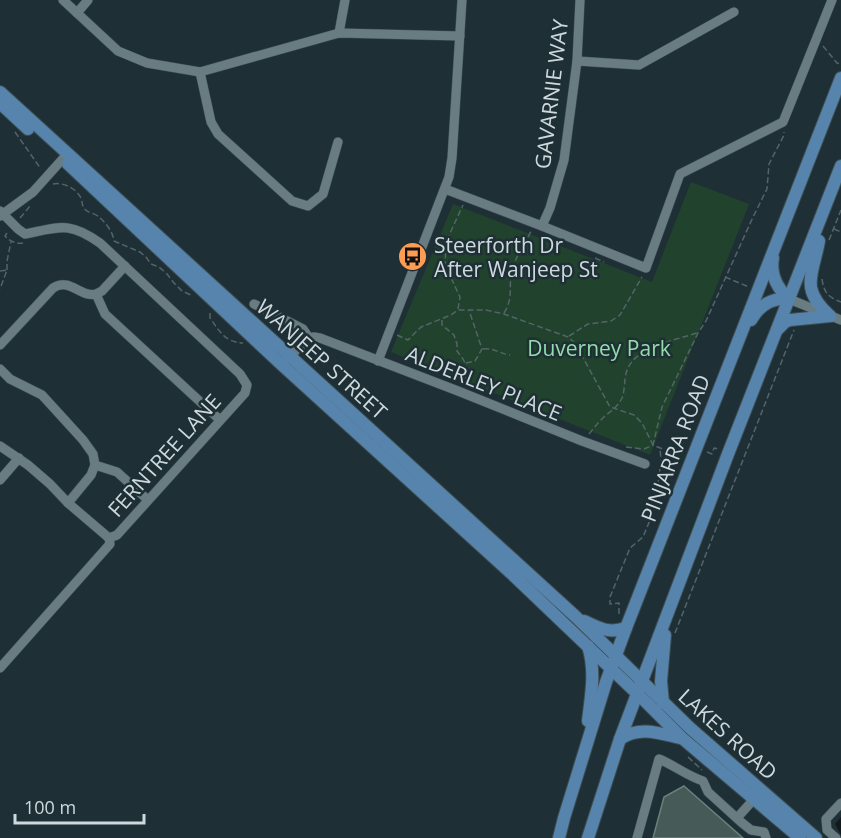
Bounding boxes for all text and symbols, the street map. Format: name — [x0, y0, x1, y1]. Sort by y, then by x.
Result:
street label: GAVARNIE WAY — [528, 17, 574, 170]
place label: Steerforth Dr After Wanjeep St — [434, 231, 598, 283]
bus stop icon: Steerforth Dr After Wanjeep St — [397, 241, 429, 273]
street label: WANJEEP STREET — [251, 293, 394, 425]
park label: Duverney Park — [527, 334, 671, 362]
street label: ALDERLEY PLACE — [402, 339, 566, 427]
street label: PINJARRA ROAD — [634, 370, 716, 526]
street label: FERNTREE LANE — [101, 388, 227, 522]
street label: LAKES ROAD — [673, 682, 783, 786]
scale bar — [15, 787, 144, 825]
text: 100 m — [24, 795, 76, 819]

